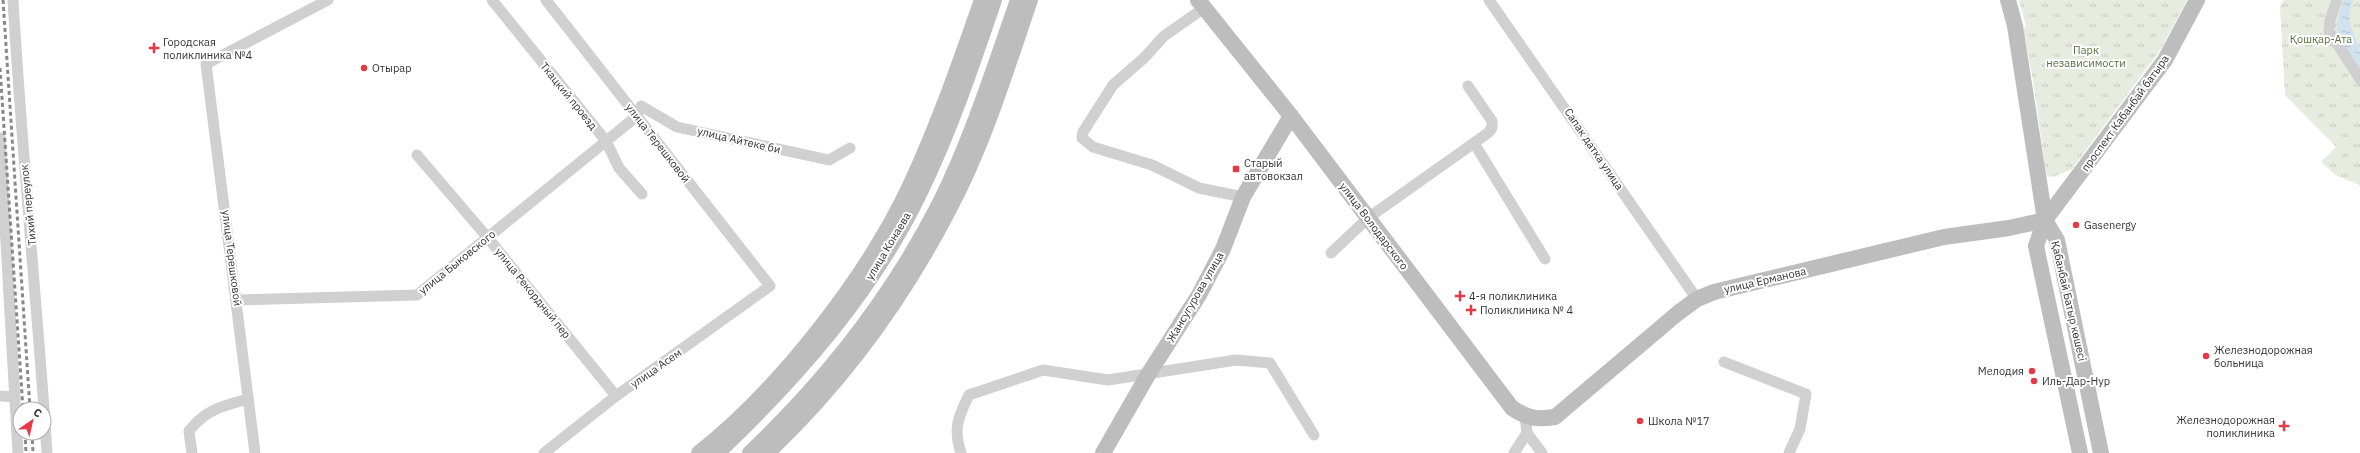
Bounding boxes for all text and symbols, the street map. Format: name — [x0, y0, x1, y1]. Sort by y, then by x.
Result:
park label: Қошқар-Ата — [2290, 32, 2352, 46]
place label: Городская поликлиника №4 — [163, 35, 252, 62]
marker: Городская поликлиника №4 — [148, 42, 160, 54]
park label: Парк независимости — [2046, 43, 2126, 70]
street label: проспект Кабанбай батыра — [2078, 52, 2172, 174]
street label: Ткацкий проезд — [538, 59, 601, 133]
place label: Отырар — [372, 61, 412, 75]
marker: Отырар — [359, 63, 369, 73]
street label: улица Терешковой — [623, 101, 693, 185]
street label: Сапак датка улица — [1561, 105, 1627, 193]
street label: улица Айтеке би — [696, 124, 782, 156]
place label: Старый автовокзал — [1244, 156, 1303, 183]
street label: Тихий переулок — [17, 164, 39, 246]
marker: Старый автовокзал — [1231, 164, 1241, 174]
street label: улица Володарского — [1337, 180, 1411, 272]
street label: улица Терешковой — [219, 209, 245, 307]
street label: улица Конаева — [862, 209, 914, 282]
place label: Gasenergy — [2084, 218, 2137, 232]
marker: Gasenergy — [2071, 220, 2081, 230]
street label: улица Быковского — [416, 227, 498, 297]
street label: Қабанбай Батыр көшесі — [2048, 240, 2090, 362]
street label: улица Рекордный пер — [492, 245, 574, 341]
street label: Жансугурова улица — [1163, 249, 1227, 345]
street label: улица Ерманова — [1723, 264, 1808, 296]
place label: 4-я поликлиника — [1469, 289, 1557, 303]
marker: 4-я поликлиника — [1454, 290, 1466, 302]
place label: Поликлиника № 4 — [1480, 303, 1573, 317]
marker: Поликлиника № 4 — [1465, 304, 1477, 316]
place label: Железнодорожная больница — [2214, 343, 2313, 370]
street label: улица Асем — [628, 345, 684, 391]
marker: Железнодорожная больница — [2201, 351, 2211, 361]
place label: Мелодия — [1978, 364, 2024, 378]
marker: Мелодия — [2027, 366, 2037, 376]
place label: Иль-Дар-Нур — [2042, 374, 2110, 388]
marker: Иль-Дар-Нур — [2029, 376, 2039, 386]
north arrow — [12, 401, 52, 441]
text: С — [31, 405, 44, 421]
place label: Железнодорожная поликлиника — [2176, 413, 2275, 440]
place label: Школа №17 — [1648, 414, 1710, 428]
marker: Школа №17 — [1635, 416, 1645, 426]
marker: Железнодорожная поликлиника — [2278, 420, 2290, 432]

